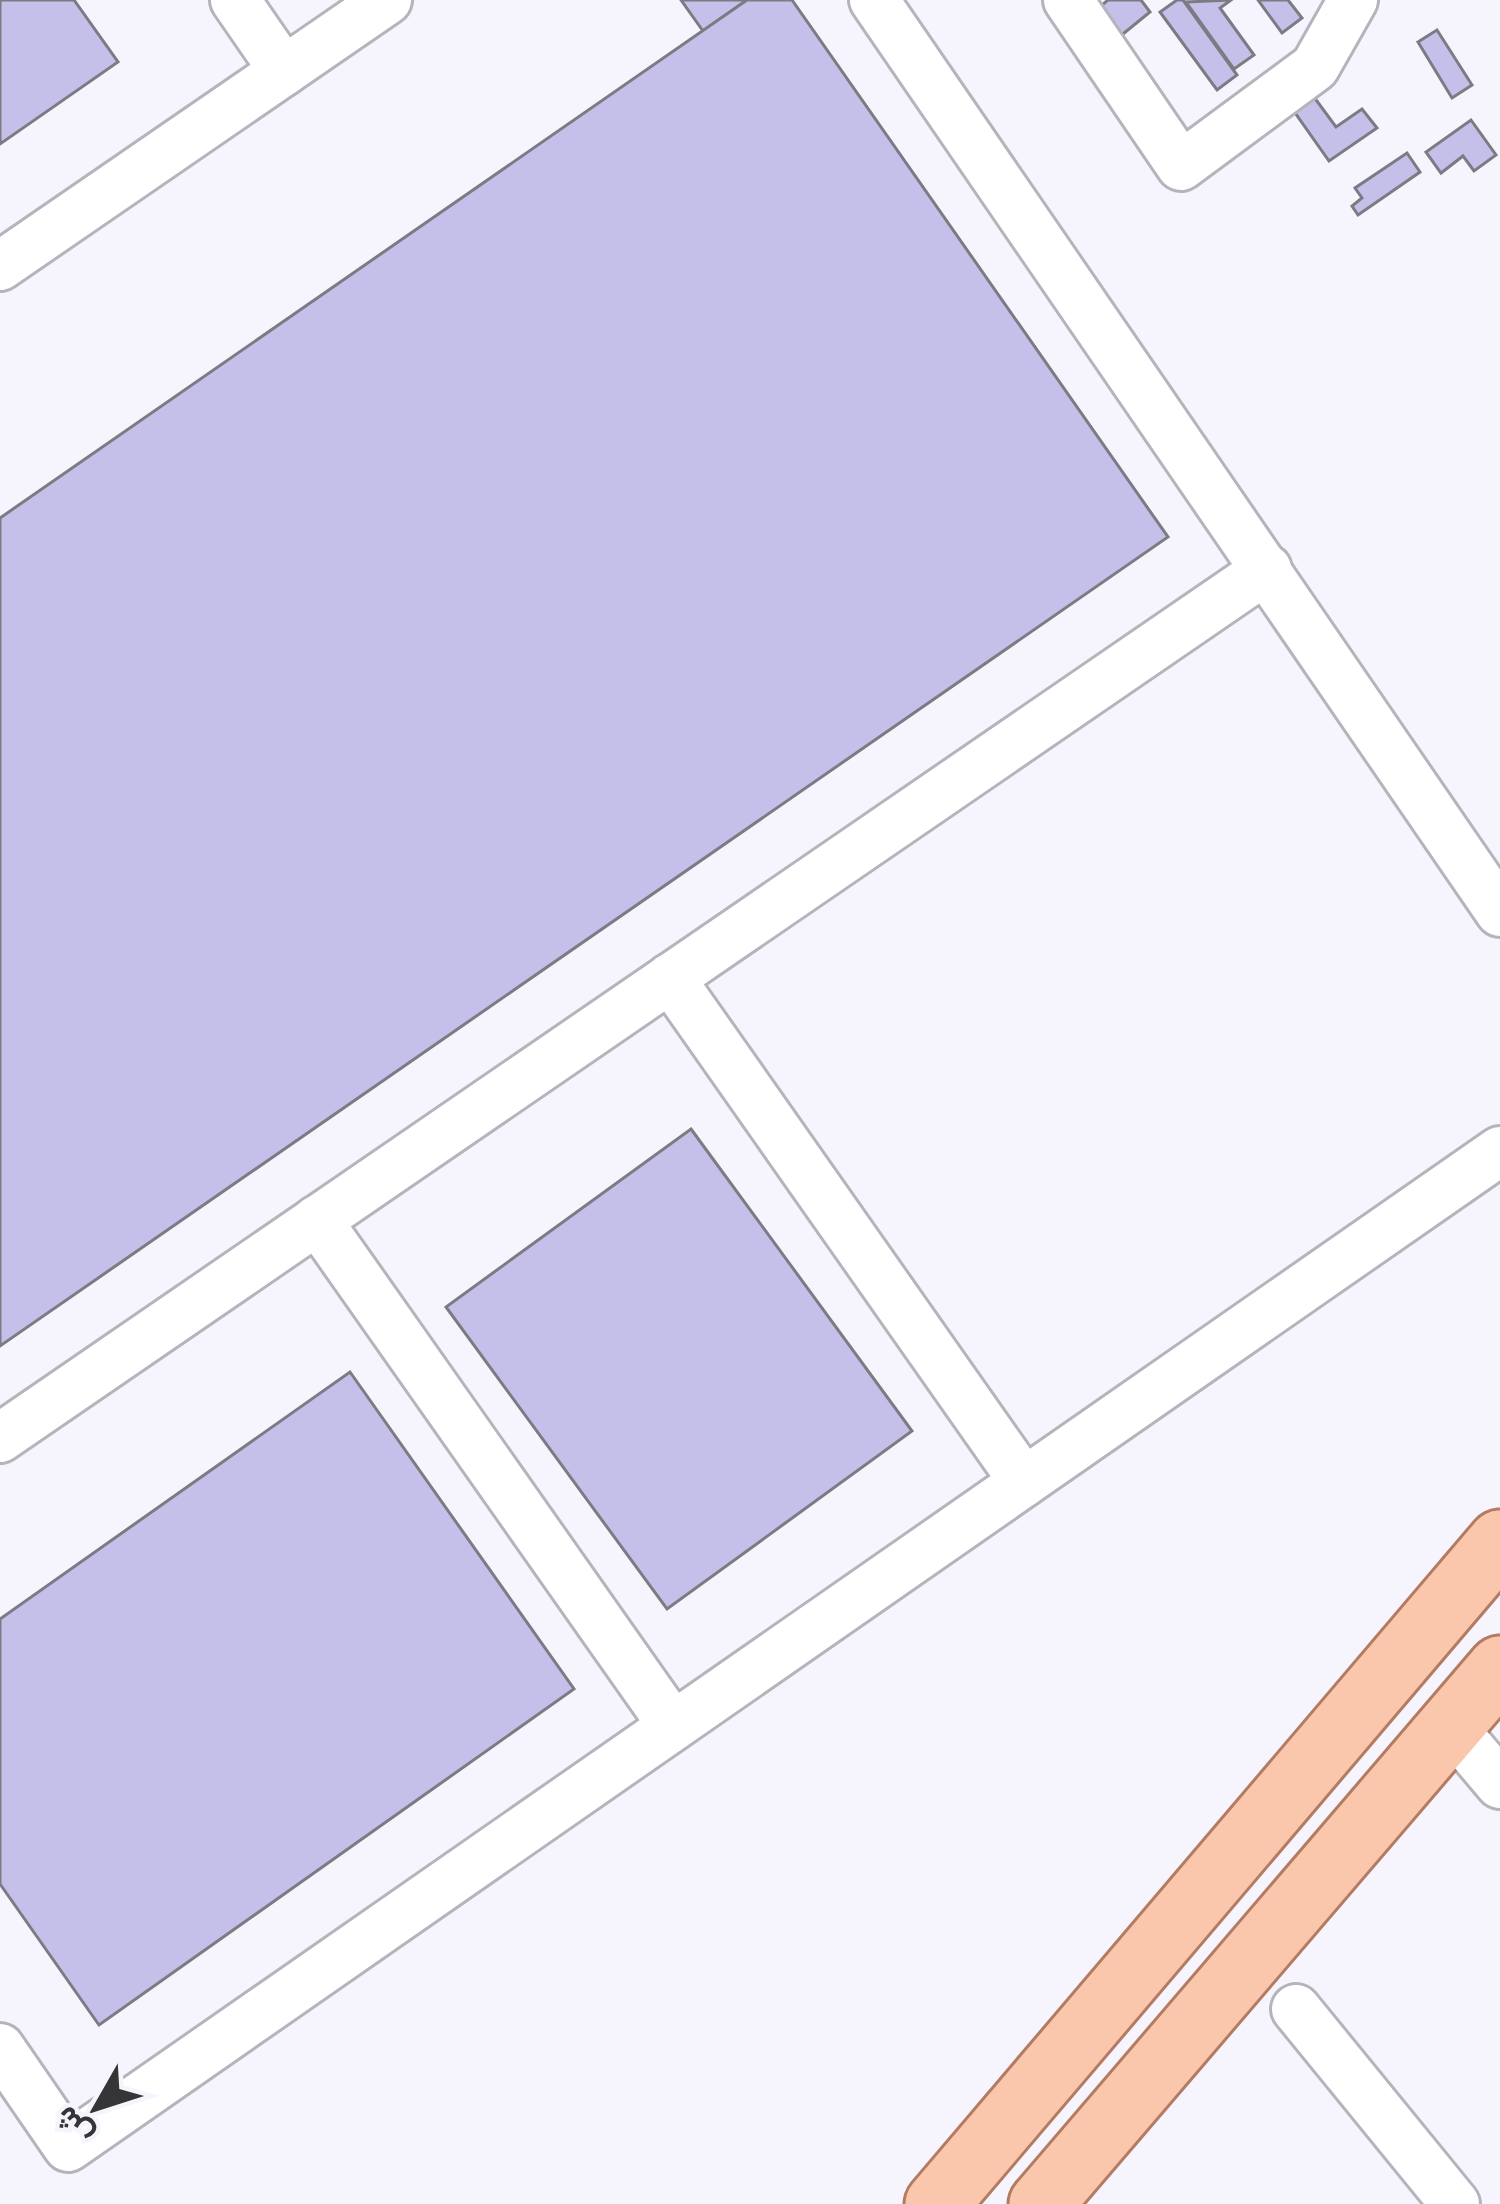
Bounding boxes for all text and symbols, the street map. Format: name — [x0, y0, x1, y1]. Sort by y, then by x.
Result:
north arrow — [36, 2048, 156, 2168]
text: ش — [46, 2098, 101, 2154]

